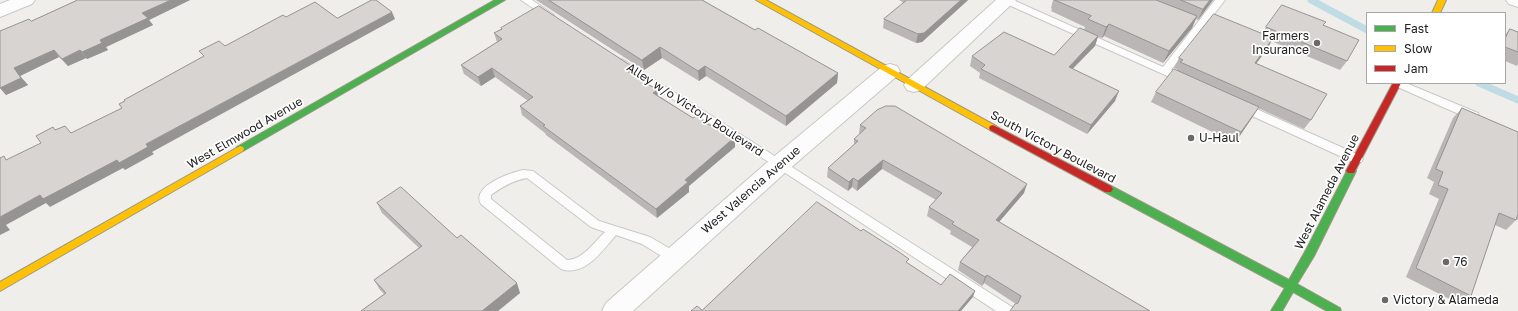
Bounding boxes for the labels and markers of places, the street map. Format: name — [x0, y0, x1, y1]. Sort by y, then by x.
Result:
place label: Farmers Insurance — [1252, 29, 1309, 57]
marker: Farmers Insurance — [1312, 38, 1322, 48]
place label: U-Haul — [1199, 131, 1239, 145]
marker: U-Haul — [1186, 133, 1196, 143]
place label: 76 — [1454, 255, 1468, 269]
marker: 76 — [1441, 257, 1451, 267]
place label: Victory & Alameda — [1393, 293, 1499, 307]
marker: Victory & Alameda — [1380, 295, 1390, 305]

